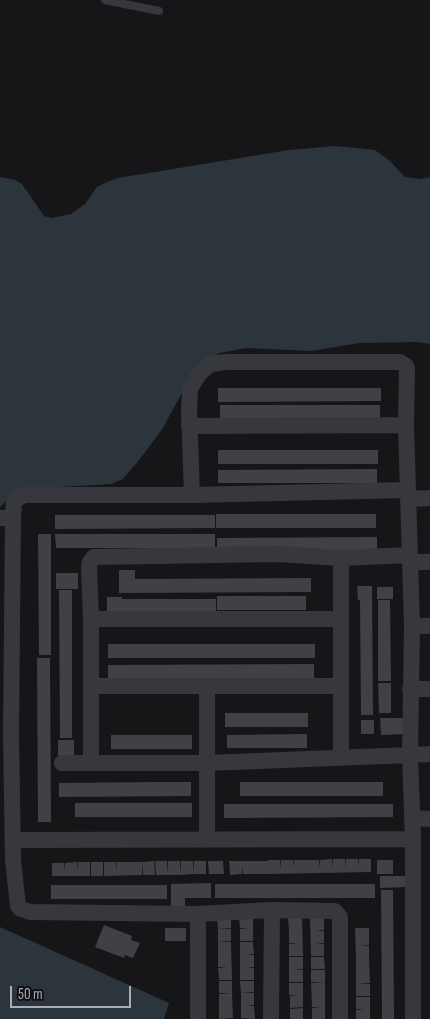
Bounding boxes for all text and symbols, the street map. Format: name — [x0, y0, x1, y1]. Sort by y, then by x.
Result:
scale bar — [12, 976, 134, 1008]
text: 50 m — [18, 985, 43, 1004]

